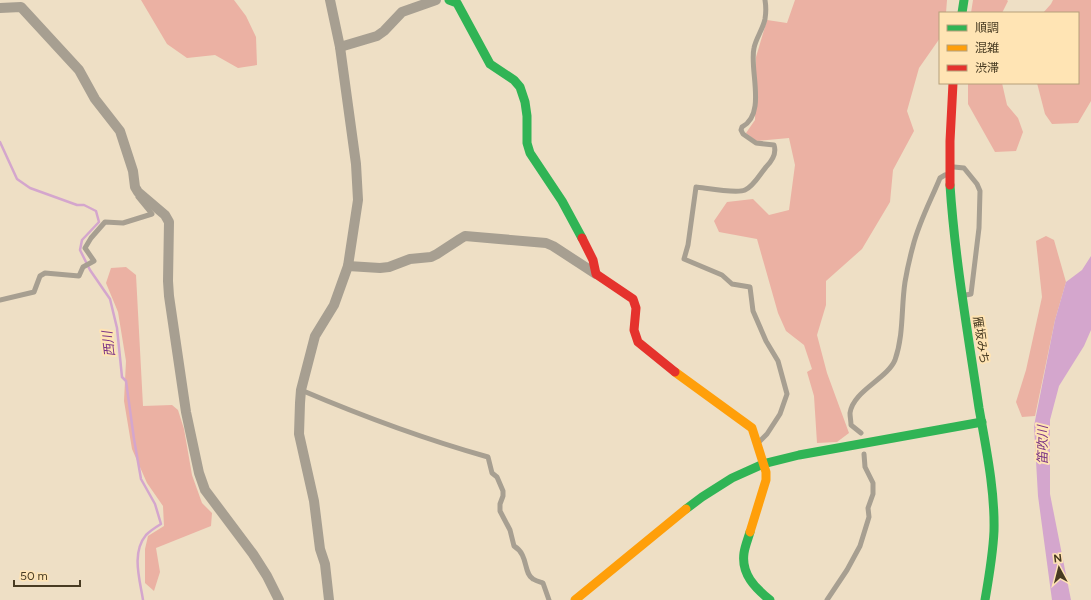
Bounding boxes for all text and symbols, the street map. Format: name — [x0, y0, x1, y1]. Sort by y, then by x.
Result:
legend — [939, 12, 1079, 84]
text: 順調 — [975, 21, 999, 35]
text: 混雑 — [975, 41, 999, 55]
text: 渋滞 — [975, 61, 999, 75]
street label: 雁坂みち — [970, 315, 992, 365]
water label: 西川 — [99, 328, 118, 358]
water label: 笛吹川 — [1035, 424, 1050, 465]
north arrow — [1039, 548, 1079, 588]
text: N — [1053, 552, 1063, 566]
scale bar — [14, 562, 80, 588]
text: 50 m — [20, 569, 48, 583]

